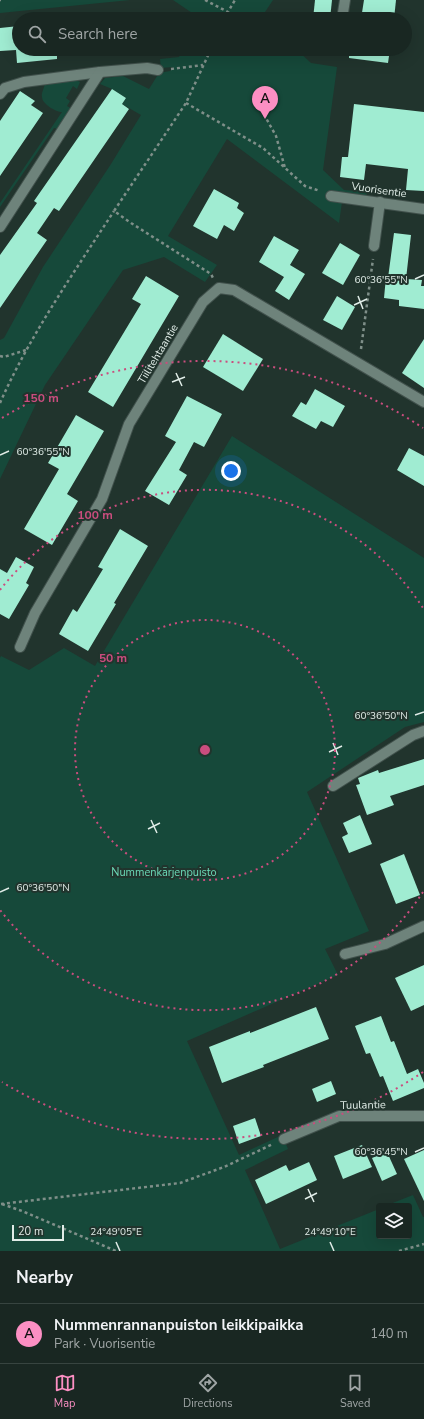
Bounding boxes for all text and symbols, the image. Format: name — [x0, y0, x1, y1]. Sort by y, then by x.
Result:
search box — [12, 12, 412, 56]
icon: search — [26, 23, 48, 45]
text: Search here — [58, 24, 138, 44]
pin: A — [252, 86, 278, 119]
street label: Vuorisentie — [350, 179, 408, 201]
text: 60°36'55"N — [354, 273, 408, 287]
street label: Tiilitehtaantie — [134, 321, 182, 387]
text: 150 m — [23, 390, 59, 406]
text: 60°36'55"N — [16, 445, 70, 459]
your location — [221, 461, 241, 481]
text: 100 m — [77, 507, 113, 523]
text: 50 m — [99, 650, 127, 666]
text: 60°36'50"N — [354, 709, 408, 723]
centre of rings — [198, 743, 212, 757]
park label: Nummenkärjenpuisto — [111, 865, 217, 880]
text: 60°36'50"N — [16, 881, 70, 895]
street label: Tuulantie — [340, 1097, 386, 1113]
text: 60°36'45"N — [354, 1145, 408, 1159]
map controls — [376, 1203, 412, 1239]
button: layers — [376, 1203, 412, 1239]
scale bar — [12, 1223, 64, 1242]
text: 20 m — [18, 1224, 43, 1239]
text: 24°49'05"E — [90, 1225, 142, 1239]
text: 24°49'10"E — [304, 1225, 356, 1239]
text: Nearby — [16, 1266, 73, 1289]
text: Nummenrannanpuiston leikkipaikka — [54, 1315, 303, 1335]
text: A — [24, 1325, 34, 1343]
text: 140 m — [370, 1325, 408, 1343]
text: Park · Vuorisentie — [54, 1335, 155, 1353]
tab: Map — [54, 1372, 76, 1411]
tab: Directions — [183, 1372, 233, 1411]
tab: Saved — [340, 1372, 370, 1411]

